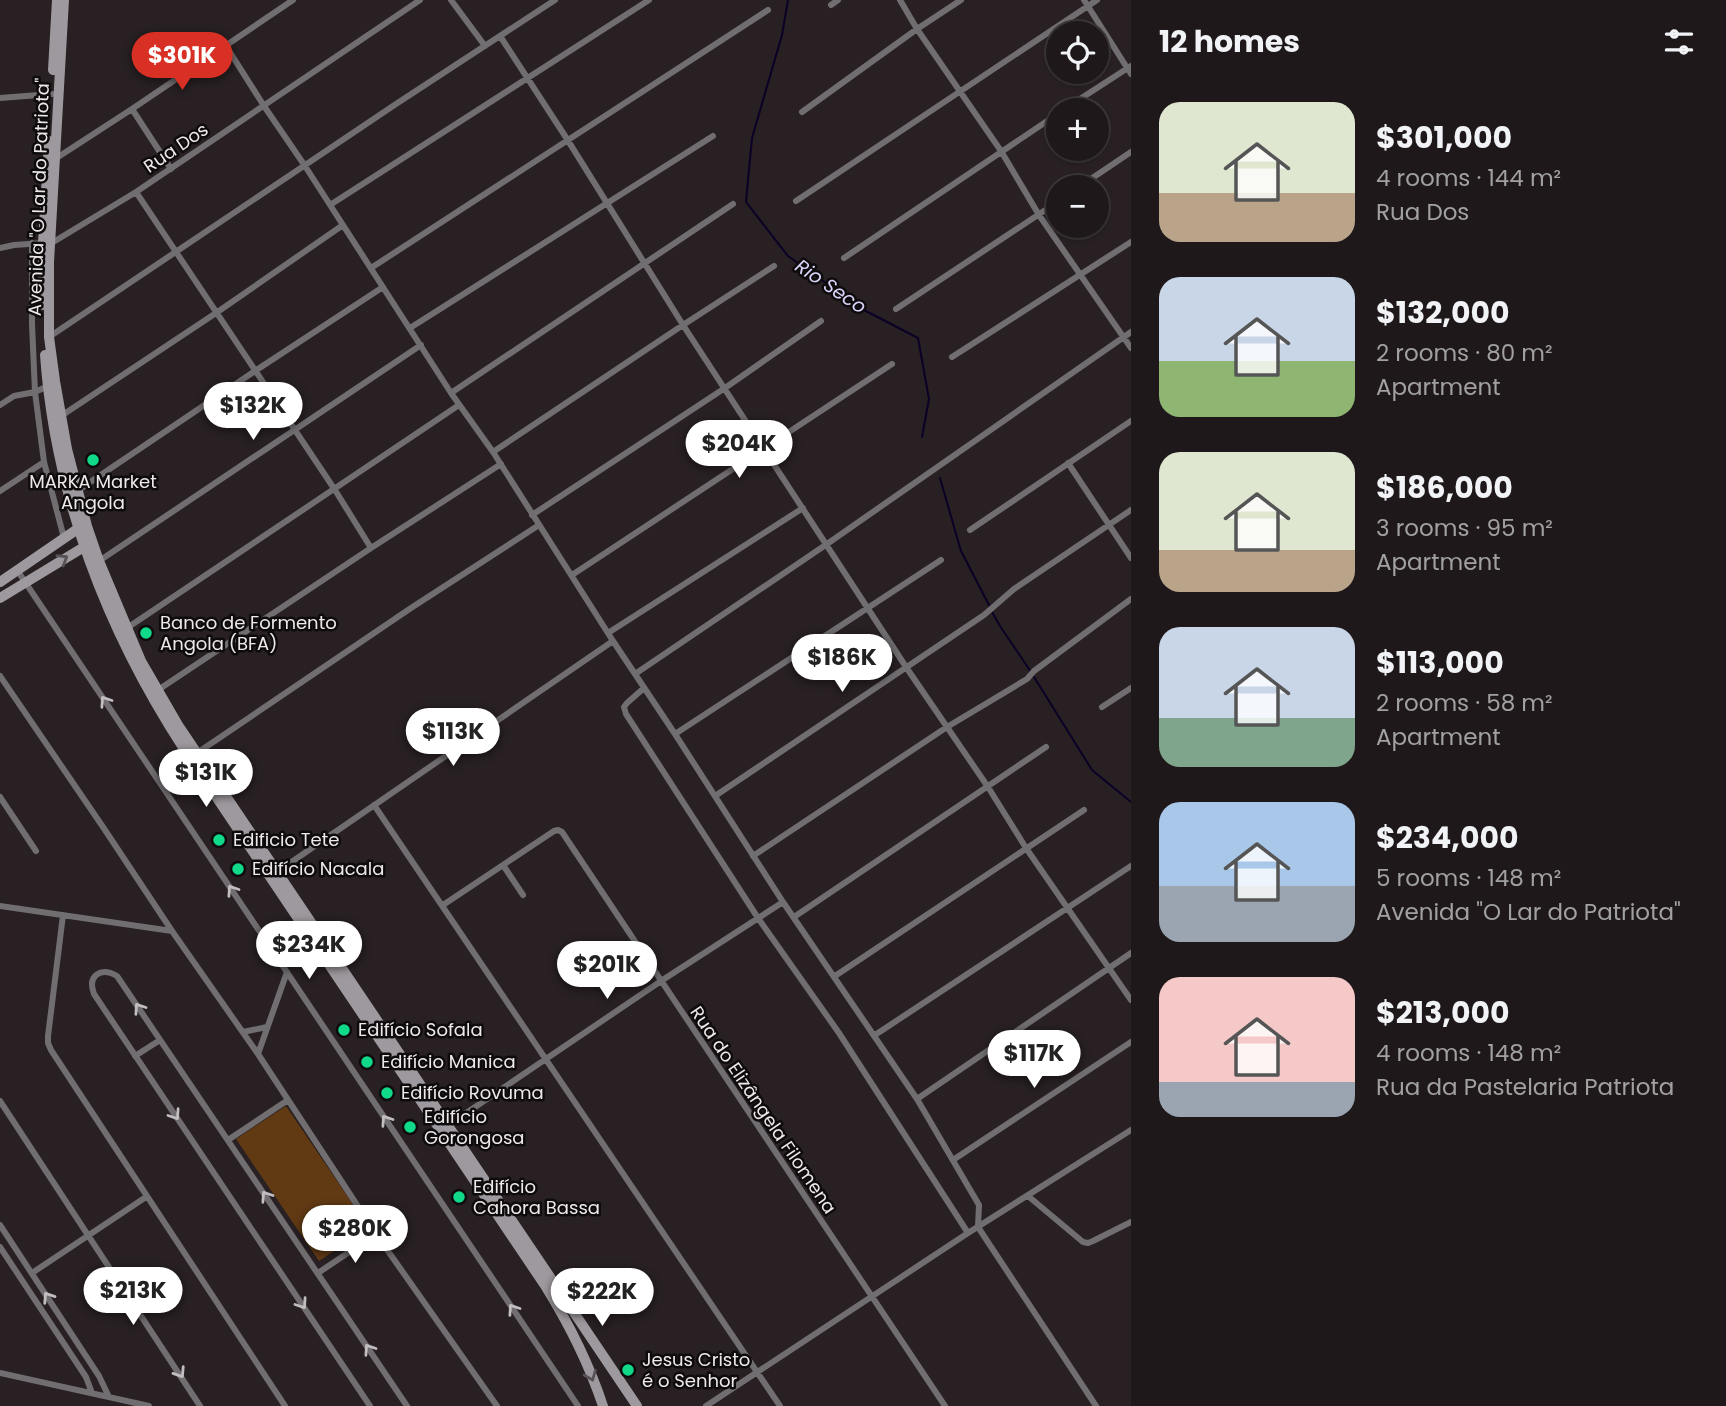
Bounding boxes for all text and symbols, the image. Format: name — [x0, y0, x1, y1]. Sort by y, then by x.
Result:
text: 12 homes — [1159, 20, 1300, 63]
map controls — [1046, 21, 1109, 238]
button: locate — [1046, 21, 1109, 84]
icon: filters — [1660, 23, 1698, 61]
pin: $301K — [133, 32, 231, 92]
text: $301K — [148, 39, 216, 71]
street label: Avenida "O Lar do Patriota" — [22, 77, 55, 317]
button: + — [1046, 98, 1109, 161]
text: $301,000 — [1376, 116, 1512, 159]
street label: Rua Dos — [138, 117, 213, 178]
icon: home — [1215, 130, 1299, 214]
text: 4 rooms · 144 m² — [1376, 162, 1561, 194]
button: − — [1046, 175, 1109, 238]
text: Rua Dos — [1376, 196, 1469, 228]
water label: Rio Seco — [790, 253, 872, 320]
text: $132,000 — [1376, 291, 1510, 334]
icon: home — [1215, 305, 1299, 389]
text: 2 rooms · 80 m² — [1376, 337, 1553, 369]
text: Apartment — [1376, 371, 1501, 403]
pin: $132K — [204, 382, 302, 442]
text: $132K — [220, 389, 286, 421]
pin: $204K — [690, 420, 788, 480]
text: $204K — [702, 427, 776, 459]
marker: MARKA Market Angola — [85, 452, 101, 468]
text: $186,000 — [1376, 466, 1513, 509]
place label: MARKA Market Angola — [29, 469, 157, 515]
icon: home — [1215, 480, 1299, 564]
text: 3 rooms · 95 m² — [1376, 512, 1553, 544]
text: Apartment — [1376, 546, 1501, 578]
one-way arrow — [55, 554, 68, 567]
place label: Banco de Formento Angola (BFA) — [160, 610, 337, 656]
marker: Banco de Formento Angola (BFA) — [138, 625, 154, 641]
pin: $186K — [793, 634, 891, 694]
text: $186K — [807, 641, 877, 673]
text: $113,000 — [1376, 641, 1504, 684]
icon: home — [1215, 655, 1299, 739]
text: 2 rooms · 58 m² — [1376, 687, 1553, 719]
one-way arrow — [100, 696, 113, 709]
pin: $113K — [404, 708, 502, 768]
text: $113K — [422, 715, 484, 747]
text: Apartment — [1376, 721, 1501, 753]
pin: $131K — [157, 750, 255, 809]
text: $131K — [175, 756, 237, 788]
text: $234,000 — [1376, 816, 1519, 859]
place label: Edificio Tete — [233, 827, 339, 852]
icon: home — [1215, 830, 1299, 914]
marker: Edificio Tete — [211, 832, 227, 848]
place label: Edifício Nacala — [252, 856, 384, 881]
marker: Edifício Nacala — [230, 861, 246, 877]
text: 5 rooms · 148 m² — [1376, 862, 1561, 894]
one-way arrow — [228, 885, 240, 898]
text: Avenida "O Lar do Patriota" — [1376, 896, 1681, 928]
pin: $234K — [260, 922, 358, 981]
text: $234K — [272, 928, 346, 960]
pin: $201K — [558, 942, 656, 1001]
text: $201K — [573, 948, 641, 980]
text: $213,000 — [1376, 991, 1510, 1034]
street label: Rua do Elizângela Filomena — [684, 1001, 842, 1218]
one-way arrow — [134, 1003, 147, 1016]
icon: home — [1215, 1005, 1299, 1089]
place label: Edifício Sofala — [358, 1017, 483, 1042]
marker: Edifício Sofala — [336, 1022, 352, 1038]
pin: $117K — [985, 1030, 1083, 1090]
text: $117K — [1004, 1037, 1064, 1069]
text: 4 rooms · 148 m² — [1376, 1037, 1561, 1069]
place label: Edifício Manica — [381, 1049, 516, 1074]
marker: Edifício Manica — [359, 1054, 375, 1070]
text: Rua da Pastelaria Patriota — [1376, 1071, 1674, 1103]
place label: Edifício Rovuma — [401, 1080, 544, 1105]
marker: Edifício Rovuma — [379, 1085, 395, 1101]
place label: Edifício Gorongosa — [424, 1104, 525, 1150]
one-way arrow — [167, 1107, 179, 1120]
one-way arrow — [382, 1115, 394, 1128]
marker: Edifício Gorongosa — [402, 1119, 418, 1135]
place label: Edifício Cahora Bassa — [473, 1174, 600, 1220]
marker: Edifício Cahora Bassa — [451, 1189, 467, 1205]
one-way arrow — [261, 1191, 274, 1204]
pin: $280K — [306, 1206, 404, 1265]
text: $280K — [318, 1212, 392, 1244]
pin: $213K — [84, 1268, 182, 1327]
pin: $222K — [553, 1268, 651, 1328]
text: $213K — [100, 1274, 166, 1306]
text: $222K — [567, 1275, 637, 1307]
one-way arrow — [43, 1292, 56, 1305]
one-way arrow — [294, 1296, 306, 1309]
one-way arrow — [509, 1304, 521, 1317]
one-way arrow — [365, 1344, 377, 1357]
place label: Jesus Cristo é o Senhor — [642, 1347, 750, 1393]
marker: Jesus Cristo é o Senhor — [620, 1362, 636, 1378]
one-way arrow — [171, 1365, 184, 1378]
one-way arrow — [583, 1369, 597, 1381]

